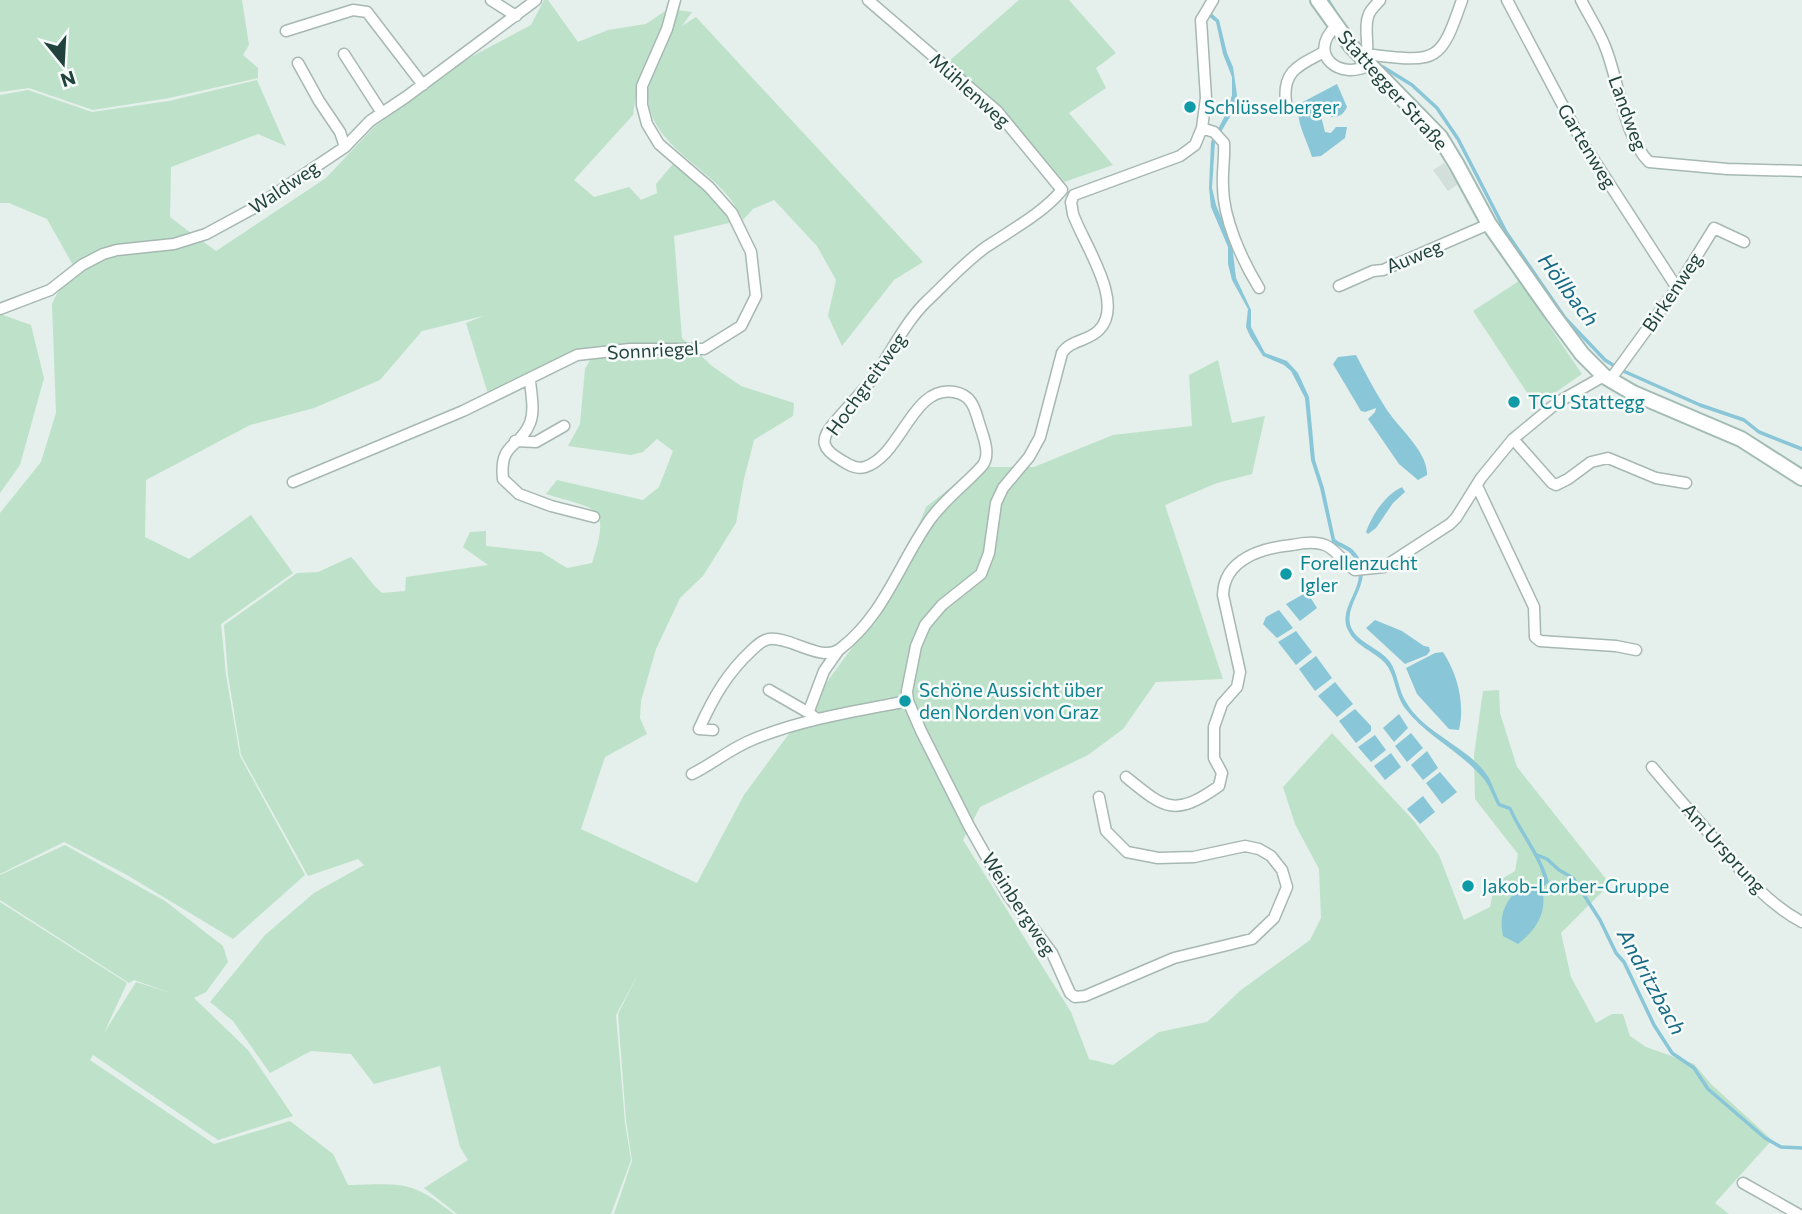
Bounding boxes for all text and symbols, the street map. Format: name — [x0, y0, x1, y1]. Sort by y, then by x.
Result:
street label: Stattegger Straße — [1333, 25, 1453, 154]
north arrow — [28, 28, 98, 98]
street label: Mühlenweg — [925, 48, 1015, 132]
text: N — [58, 67, 79, 93]
street label: Landweg — [1604, 72, 1653, 153]
place label: Schlüsselberger — [1204, 95, 1340, 118]
marker: Schlüsselberger — [1182, 99, 1198, 115]
street label: Gartenweg — [1553, 99, 1622, 192]
street label: Waldweg — [244, 155, 323, 218]
street label: Auweg — [1382, 234, 1445, 277]
water label: Höllbach — [1534, 248, 1605, 330]
street label: Birkenweg — [1637, 248, 1706, 336]
street label: Hochgreitweg — [821, 328, 911, 440]
street label: Sonnriegel — [607, 336, 699, 363]
place label: TCU Stattegg — [1528, 390, 1645, 413]
marker: TCU Stattegg — [1506, 394, 1522, 410]
place label: Forellenzucht Igler — [1300, 551, 1418, 596]
marker: Forellenzucht Igler — [1278, 566, 1294, 582]
place label: Schöne Aussicht über den Norden von Graz — [919, 678, 1104, 723]
marker: Schöne Aussicht über den Norden von Graz — [897, 693, 913, 709]
street label: Am Ursprung — [1678, 798, 1771, 898]
street label: Weinbergweg — [978, 848, 1061, 960]
place label: Jakob-Lorber-Gruppe — [1482, 874, 1669, 897]
marker: Jakob-Lorber-Gruppe — [1460, 878, 1476, 894]
water label: Andritzbach — [1612, 923, 1692, 1039]

